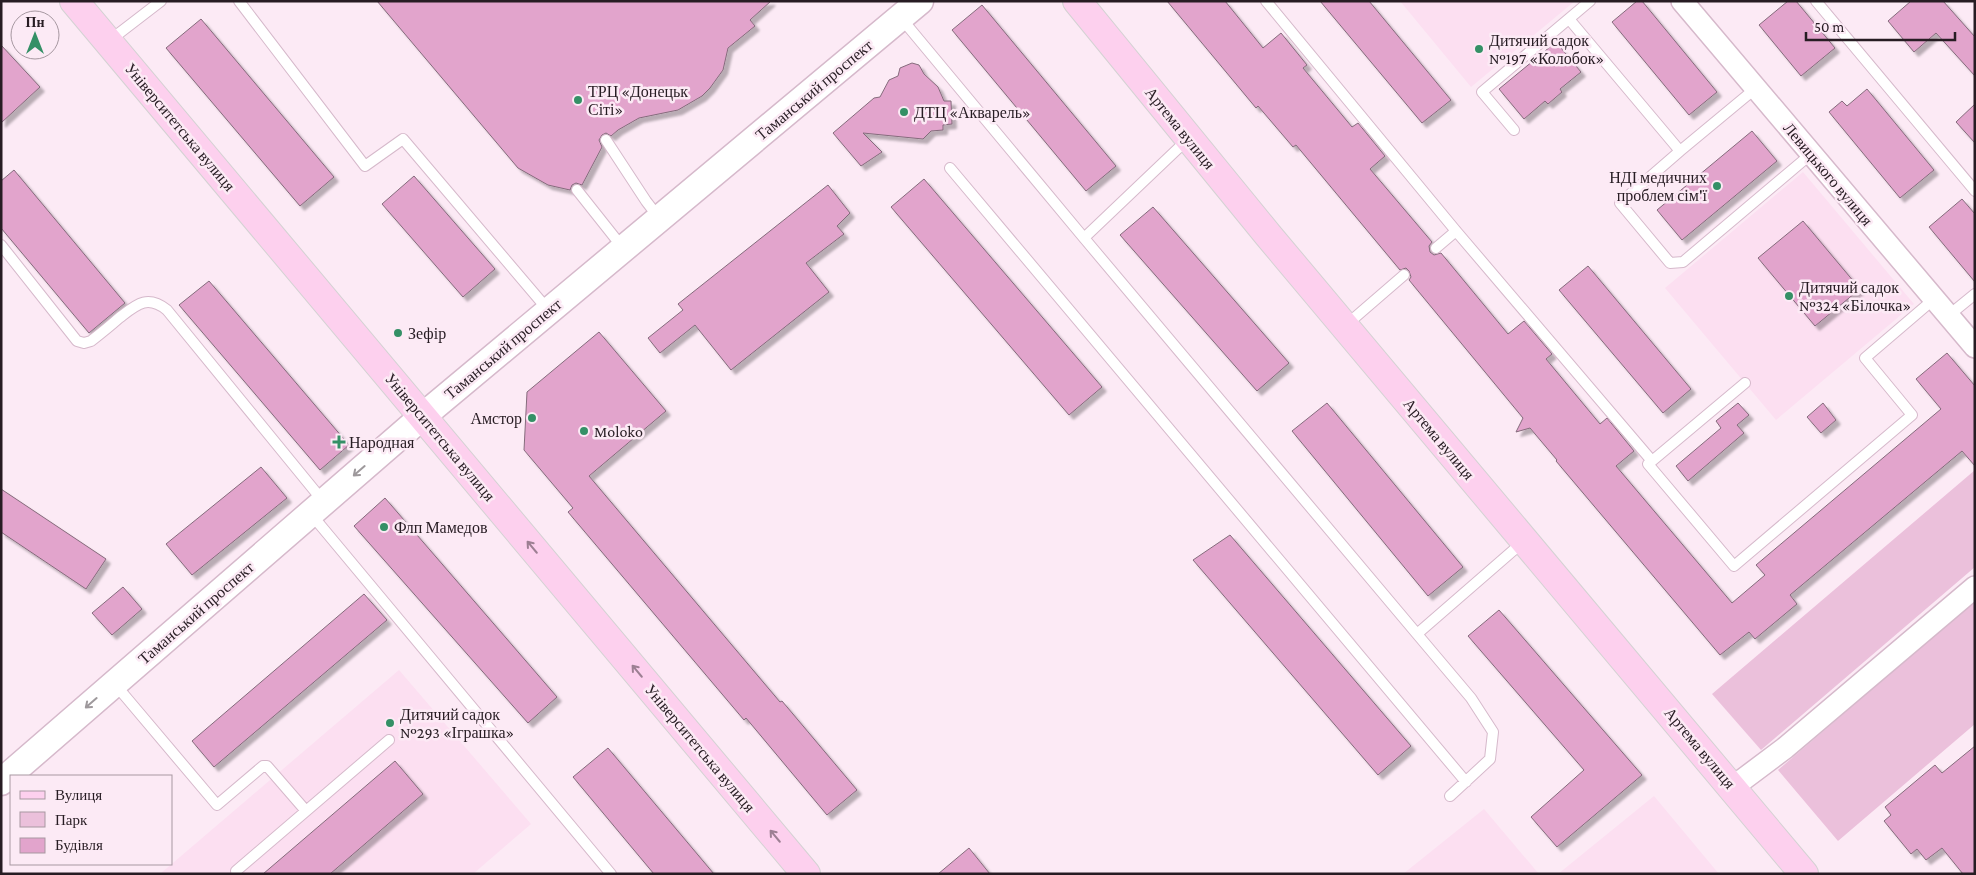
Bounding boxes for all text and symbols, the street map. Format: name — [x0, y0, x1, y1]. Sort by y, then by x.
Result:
north arrow — [10, 10, 60, 60]
scale bar — [1806, 10, 1955, 42]
text: Пн — [26, 14, 44, 30]
text: 50 m — [1814, 19, 1844, 35]
place label: Дитячий садок №197 «Колобок» — [1489, 32, 1604, 67]
street label: Таманський проспект — [752, 36, 876, 144]
marker: Дитячий садок №197 «Колобок» — [1473, 43, 1485, 55]
street label: Університетська вулиця — [121, 60, 239, 195]
place label: ТРЦ «Донецьк Сіті» — [588, 83, 688, 118]
street label: Артема вулиця — [1141, 84, 1219, 173]
marker: ТРЦ «Донецьк Сіті» — [572, 94, 584, 106]
place label: ДТЦ «Акварель» — [914, 104, 1031, 122]
marker: ДТЦ «Акварель» — [898, 106, 910, 118]
street label: Левицького вулиця — [1779, 119, 1876, 230]
place label: НДІ медичних проблем сім'ї — [1609, 169, 1708, 205]
marker: НДІ медичних проблем сім'ї — [1711, 180, 1723, 192]
place label: Дитячий садок №324 «Білочка» — [1799, 279, 1911, 314]
marker: Дитячий садок №324 «Білочка» — [1783, 290, 1795, 302]
street label: Таманський проспект — [441, 295, 565, 403]
place label: Зефір — [408, 325, 446, 343]
marker: Зефір — [392, 327, 404, 339]
street label: Університетська вулиця — [381, 370, 499, 505]
street label: Артема вулиця — [1399, 395, 1478, 484]
place label: Амстор — [470, 410, 522, 428]
marker: Амстор — [526, 412, 538, 424]
place label: Moloko — [594, 423, 643, 440]
marker: Moloko — [578, 425, 590, 437]
place label: Народная — [349, 434, 415, 452]
marker: Народная — [333, 436, 345, 448]
one-way arrow — [353, 465, 366, 477]
place label: Флп Мамедов — [394, 519, 488, 537]
marker: Флп Мамедов — [378, 521, 390, 533]
one-way arrow — [527, 541, 538, 554]
street label: Таманський проспект — [135, 558, 258, 668]
one-way arrow — [631, 665, 642, 678]
street label: Університетська вулиця — [641, 681, 759, 816]
one-way arrow — [85, 698, 98, 709]
street label: Артема вулиця — [1660, 704, 1739, 793]
place label: Дитячий садок №293 «Іграшка» — [400, 706, 514, 742]
marker: Дитячий садок №293 «Іграшка» — [384, 717, 396, 729]
legend — [10, 775, 172, 865]
text: Вулиця — [55, 787, 102, 803]
text: Парк — [55, 812, 88, 828]
one-way arrow — [769, 830, 780, 843]
text: Будівля — [55, 837, 103, 853]

